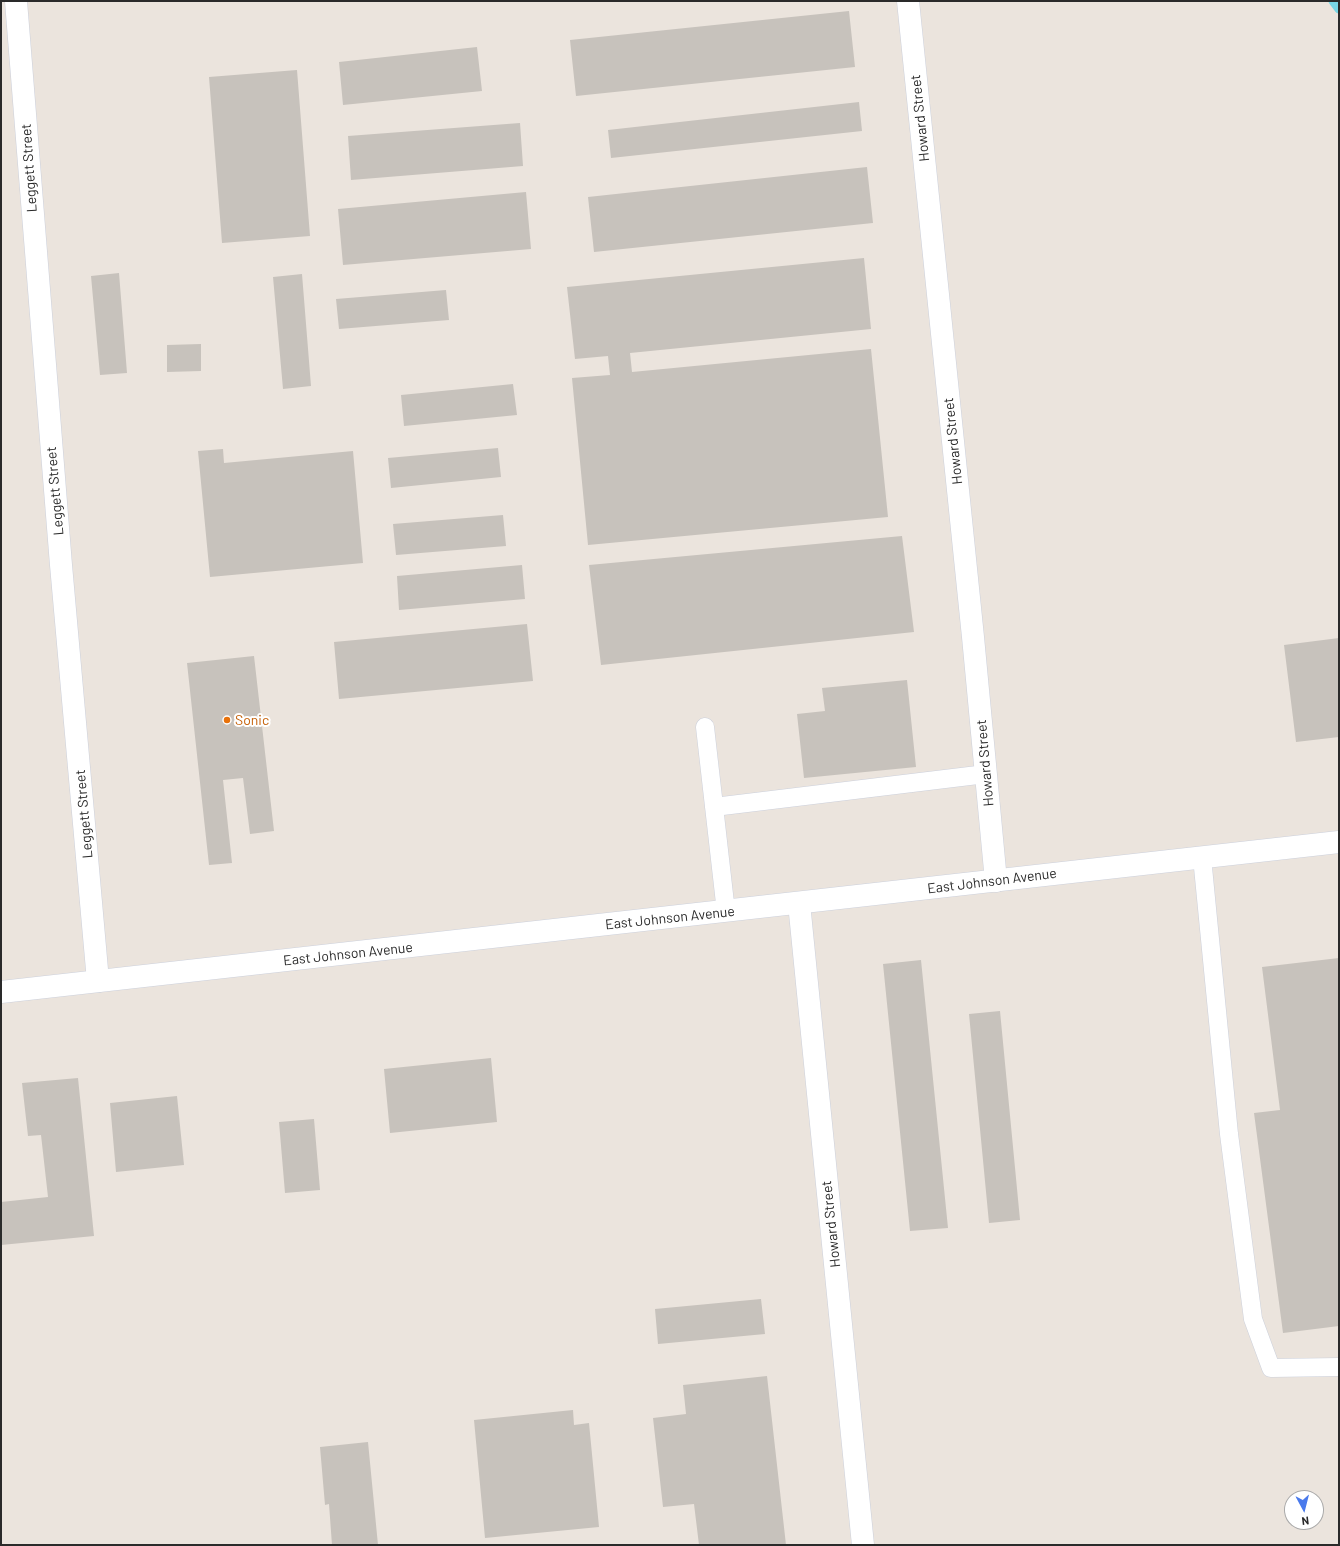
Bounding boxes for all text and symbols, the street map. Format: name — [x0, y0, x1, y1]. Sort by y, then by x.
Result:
street label: Howard Street — [907, 74, 933, 162]
street label: Leggett Street — [18, 123, 40, 213]
street label: Howard Street — [940, 397, 966, 485]
street label: Leggett Street — [43, 446, 67, 536]
place label: Sonic — [235, 712, 269, 728]
marker: Sonic — [222, 715, 232, 725]
street label: Howard Street — [973, 719, 997, 807]
street label: Leggett Street — [72, 769, 96, 859]
street label: East Johnson Avenue — [926, 865, 1058, 897]
street label: East Johnson Avenue — [604, 903, 736, 933]
street label: East Johnson Avenue — [282, 939, 414, 969]
street label: Howard Street — [818, 1180, 844, 1268]
north arrow — [1284, 1490, 1324, 1530]
text: N — [1301, 1515, 1310, 1528]

